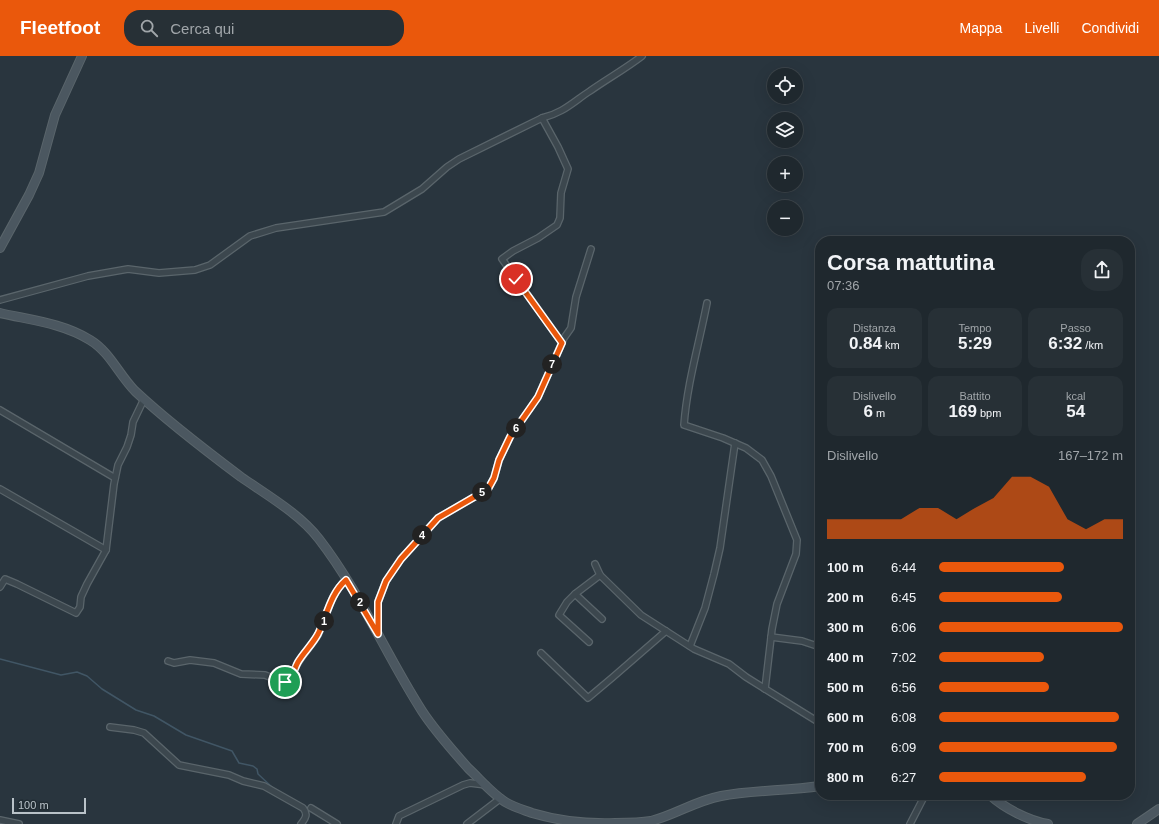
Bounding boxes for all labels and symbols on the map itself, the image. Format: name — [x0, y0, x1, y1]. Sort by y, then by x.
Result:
pin — [499, 262, 533, 296]
pin: 7 — [542, 354, 562, 374]
pin: 6 — [506, 418, 526, 438]
pin: 5 — [472, 482, 492, 502]
pin: 4 — [412, 525, 432, 545]
pin: 2 — [350, 592, 370, 612]
pin: 1 — [314, 611, 334, 631]
pin — [268, 665, 302, 699]
scale bar — [12, 796, 86, 815]

